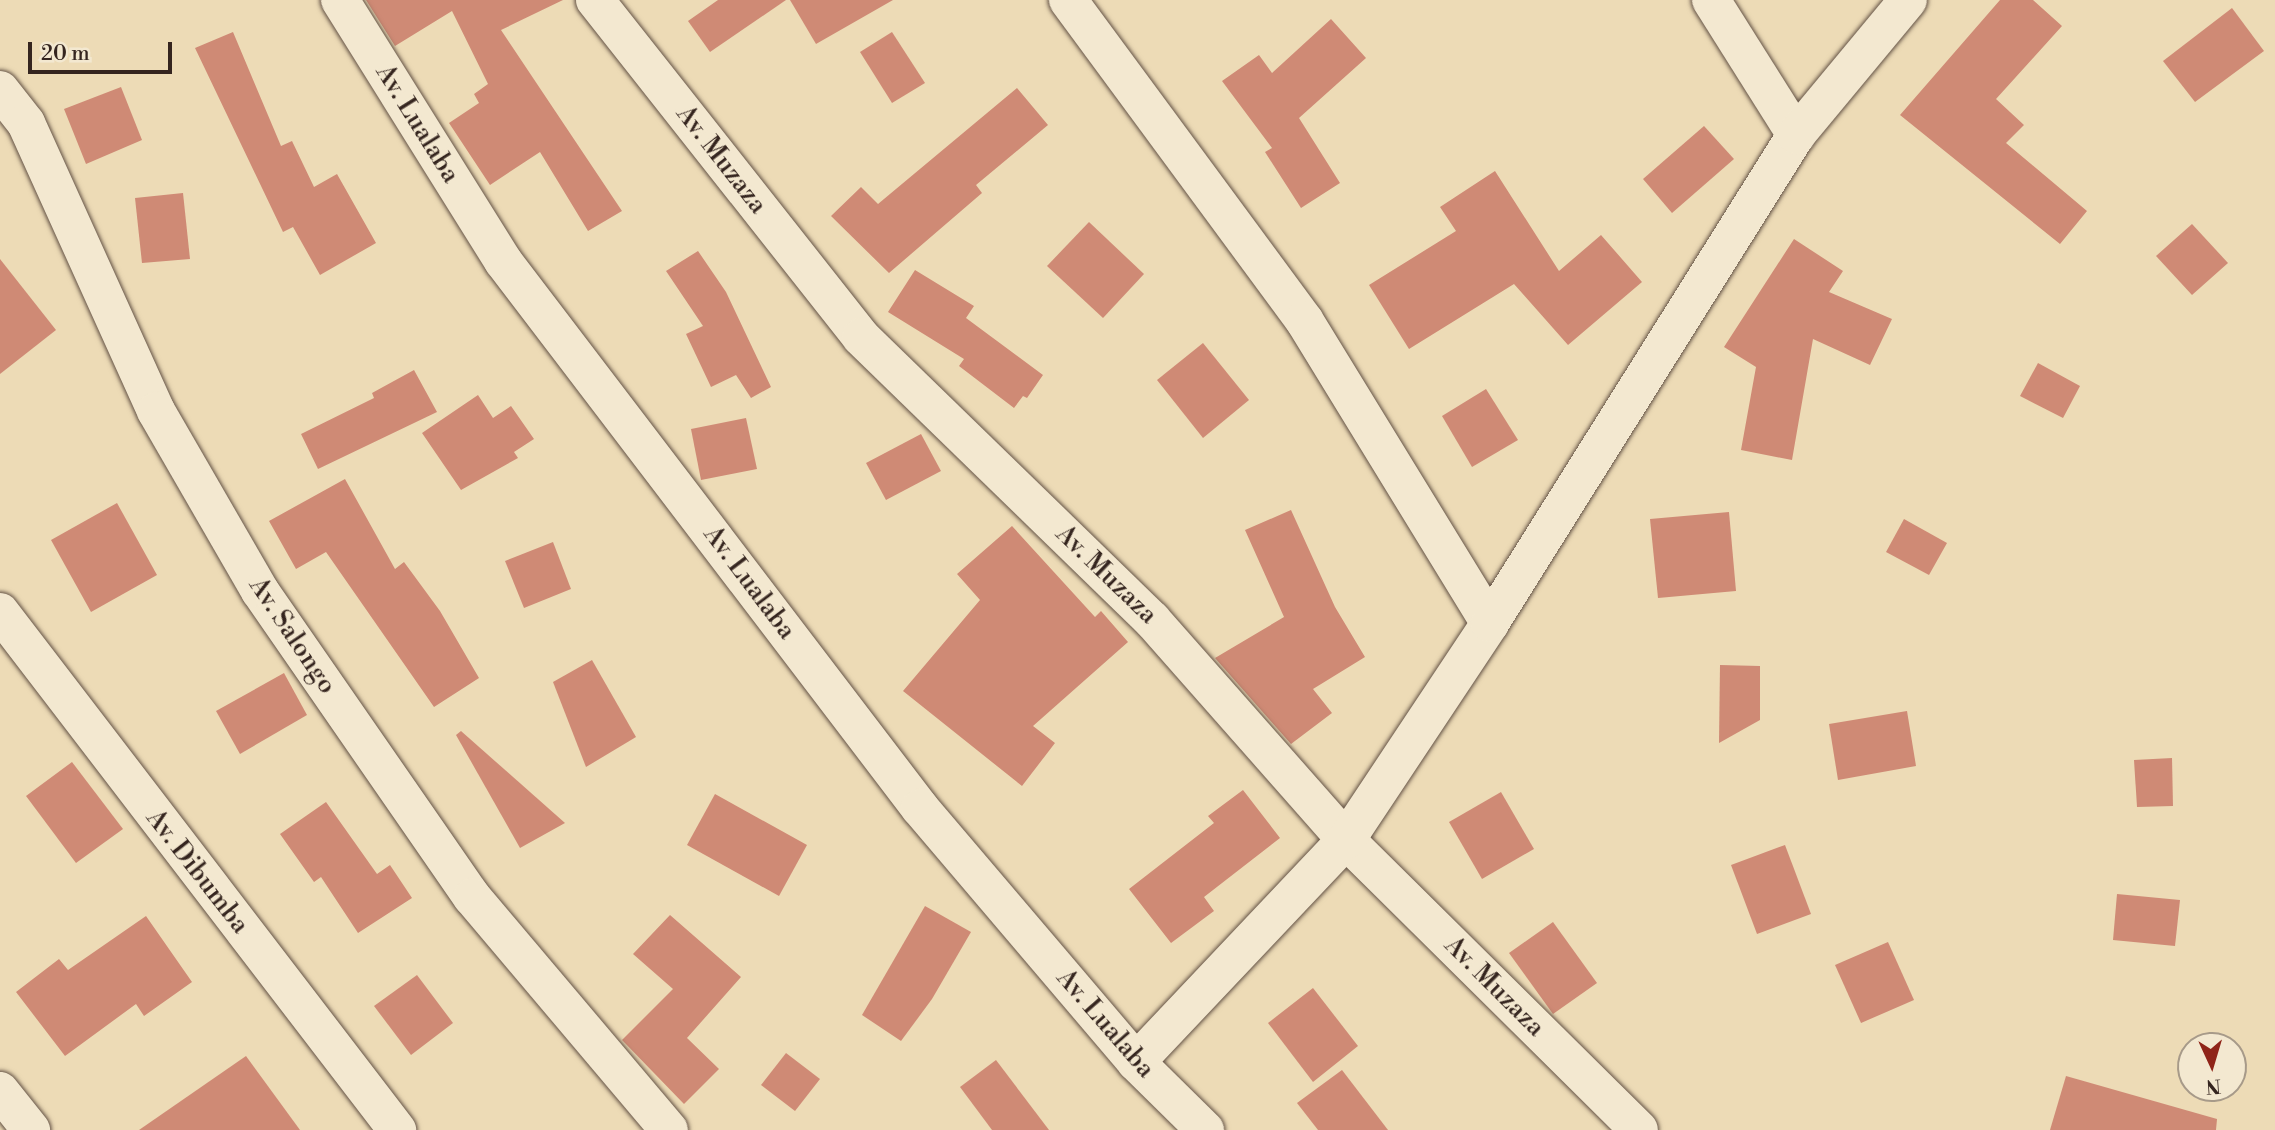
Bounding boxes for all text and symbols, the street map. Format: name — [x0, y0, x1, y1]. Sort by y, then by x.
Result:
scale bar — [32, 28, 175, 72]
text: 20 m — [41, 41, 90, 67]
street label: Av. Lualaba — [368, 59, 466, 189]
street label: Av. Muzaza — [669, 100, 773, 220]
street label: Av. Muzaza — [1049, 519, 1163, 631]
street label: Av. Lualaba — [696, 520, 802, 646]
street label: Av. Salongo — [242, 572, 342, 700]
street label: Av. Dibumba — [139, 804, 255, 940]
street label: Av. Muzaza — [1437, 930, 1551, 1044]
street label: Av. Lualaba — [1049, 963, 1161, 1085]
north arrow — [2177, 1032, 2247, 1102]
text: N — [2205, 1073, 2222, 1098]

